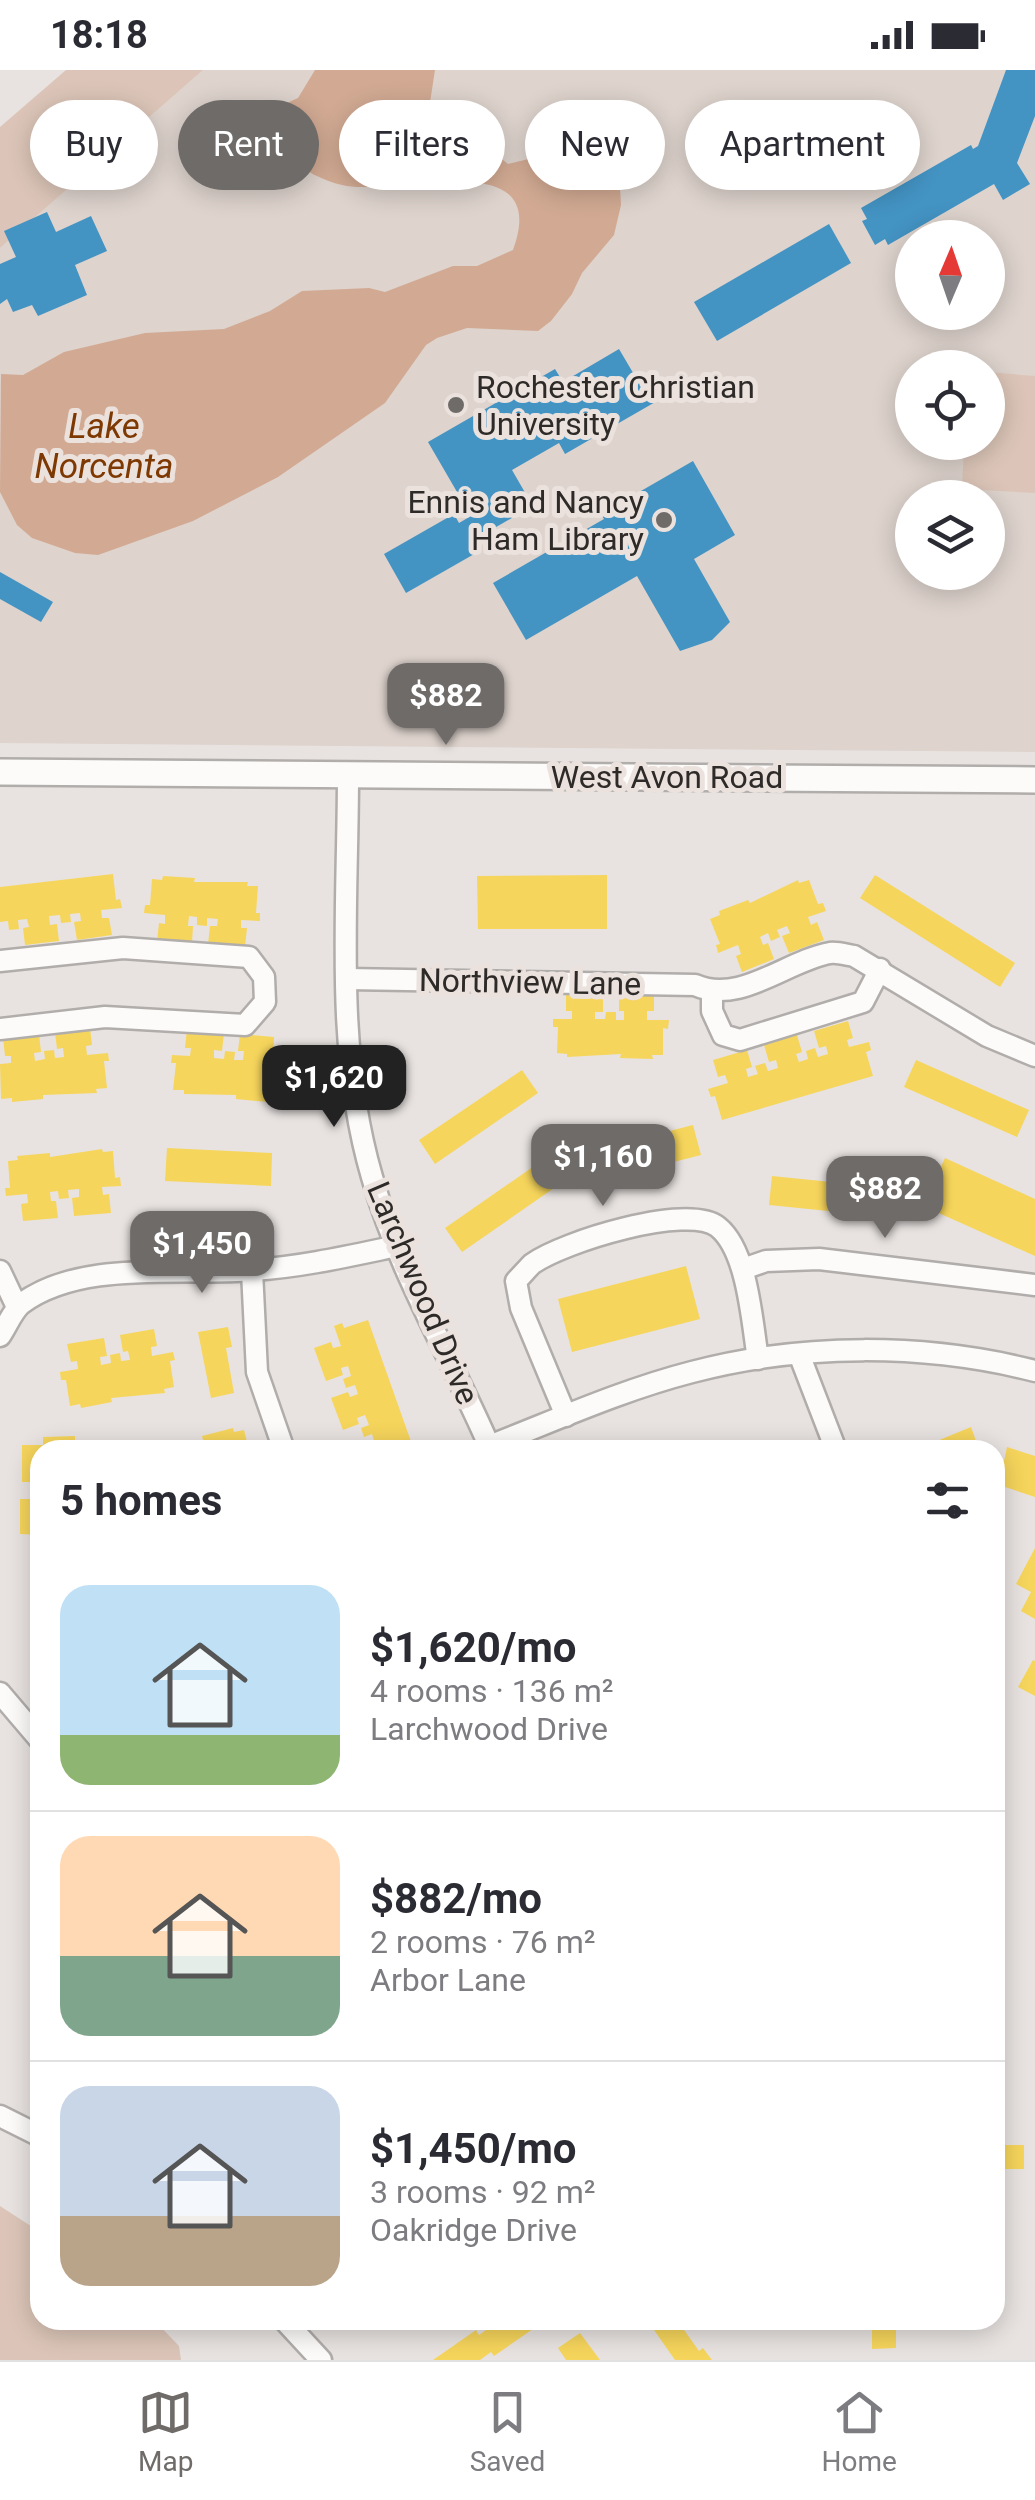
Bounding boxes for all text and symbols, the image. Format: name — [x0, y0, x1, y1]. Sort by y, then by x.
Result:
text: 18:18 — [50, 13, 148, 57]
chip: Buy — [30, 100, 158, 190]
chip: Rent — [178, 100, 319, 190]
chip: Filters — [339, 100, 505, 190]
chip: New — [525, 100, 665, 190]
chip: Apartment — [685, 100, 920, 190]
north arrow — [895, 220, 1005, 330]
map controls — [895, 220, 1005, 590]
button: locate — [895, 350, 1005, 460]
place label: Rochester Christian University — [476, 368, 755, 443]
marker: Rochester Christian University — [445, 394, 467, 416]
water label: Lake Norcenta — [35, 406, 173, 487]
button: layers — [895, 480, 1005, 590]
place label: Ennis and Nancy Ham Library — [407, 483, 644, 558]
marker: Ennis and Nancy Ham Library — [653, 509, 675, 531]
pin: $882 — [387, 663, 505, 748]
text: $882 — [409, 676, 483, 714]
street label: West Avon Road — [551, 758, 783, 796]
street label: Northview Lane — [419, 961, 641, 1003]
pin: $1,620 — [253, 1045, 415, 1130]
text: $1,620 — [284, 1058, 384, 1096]
pin: $1,160 — [522, 1124, 684, 1209]
text: $1,160 — [553, 1137, 653, 1175]
pin: $882 — [826, 1156, 944, 1241]
text: $882 — [848, 1169, 922, 1207]
street label: Larchwood Drive — [359, 1176, 487, 1410]
pin: $1,450 — [121, 1211, 283, 1296]
text: $1,450 — [152, 1224, 252, 1262]
icon: filters — [920, 1473, 975, 1528]
text: 5 homes — [60, 1476, 222, 1525]
text: $1,620/mo — [370, 1623, 577, 1672]
icon: home — [140, 1625, 260, 1745]
text: 4 rooms · 136 m² — [370, 1672, 613, 1710]
text: Larchwood Drive — [370, 1710, 608, 1748]
text: $882/mo — [370, 1874, 542, 1923]
icon: home — [140, 1876, 260, 1996]
text: 2 rooms · 76 m² — [370, 1923, 595, 1961]
text: Arbor Lane — [370, 1961, 526, 1999]
text: $1,450/mo — [370, 2124, 577, 2173]
icon: home — [140, 2126, 260, 2246]
text: 3 rooms · 92 m² — [370, 2173, 595, 2211]
text: Oakridge Drive — [370, 2211, 577, 2249]
tab: Map — [138, 2385, 193, 2478]
tab: Saved — [470, 2385, 545, 2478]
tab: Home — [822, 2385, 897, 2478]

